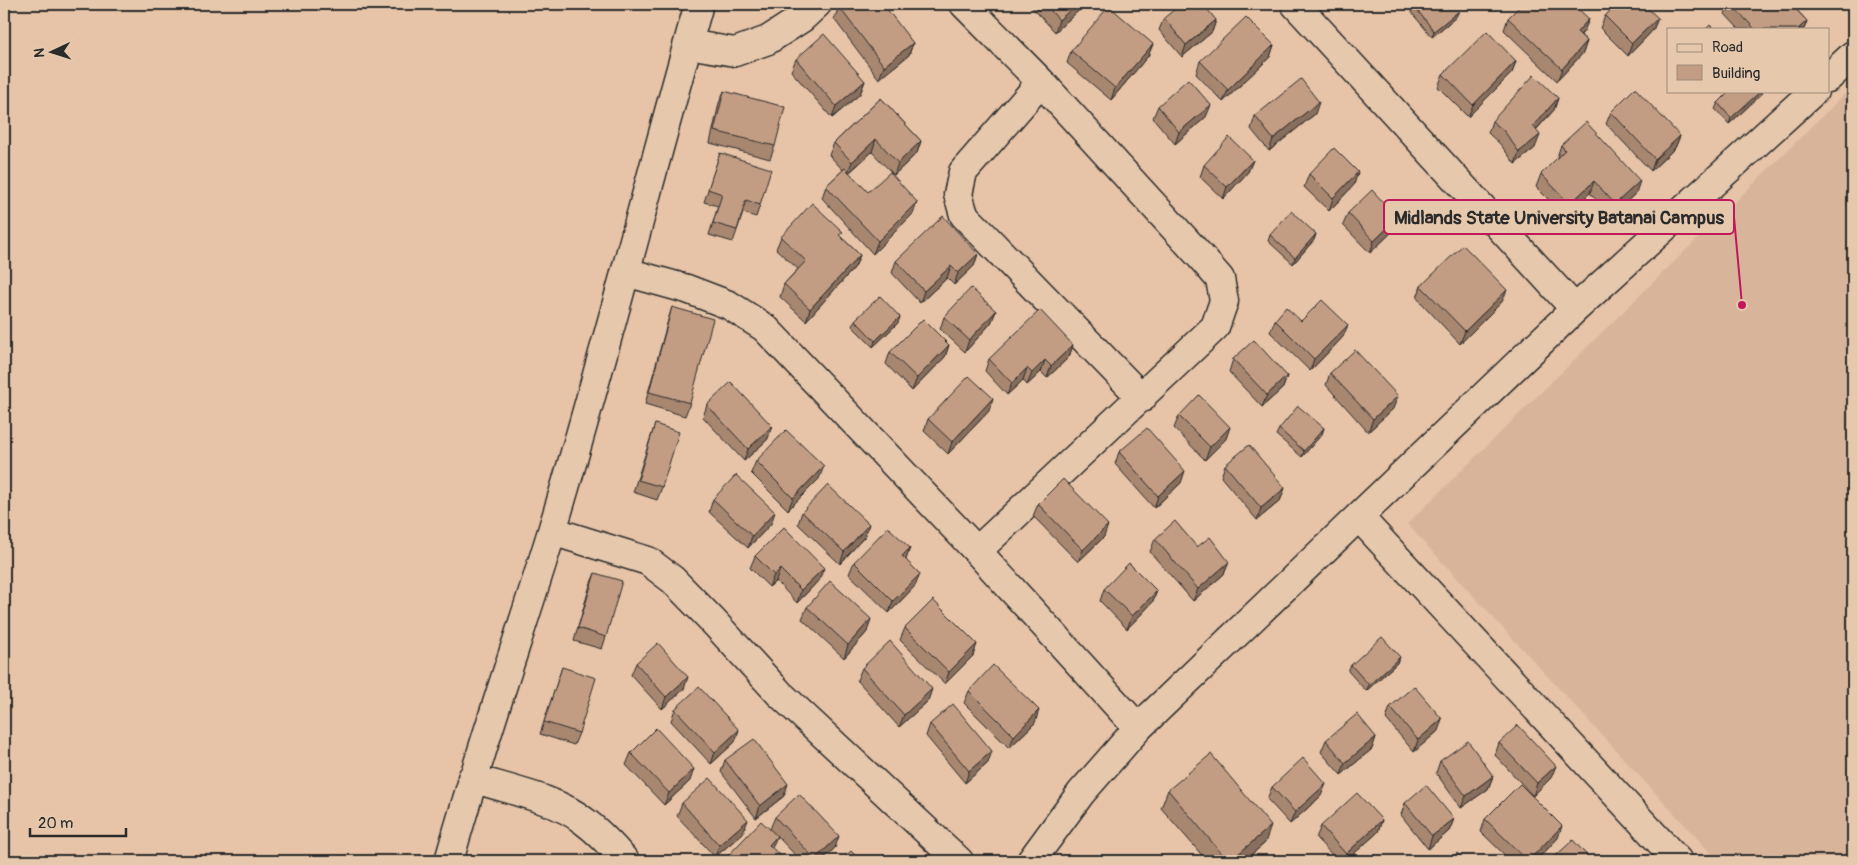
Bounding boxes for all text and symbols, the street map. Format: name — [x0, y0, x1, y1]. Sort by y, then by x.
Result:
north arrow — [28, 28, 78, 78]
legend — [1667, 28, 1830, 92]
text: Road — [1712, 38, 1743, 57]
text: N — [31, 48, 48, 58]
text: Building — [1712, 64, 1760, 83]
callout: Midlands State University Batanai Campus — [1384, 200, 1734, 234]
text: Midlands State University Batanai Campus — [1394, 206, 1725, 230]
scale bar — [30, 805, 126, 837]
text: 20 m — [38, 814, 73, 833]

